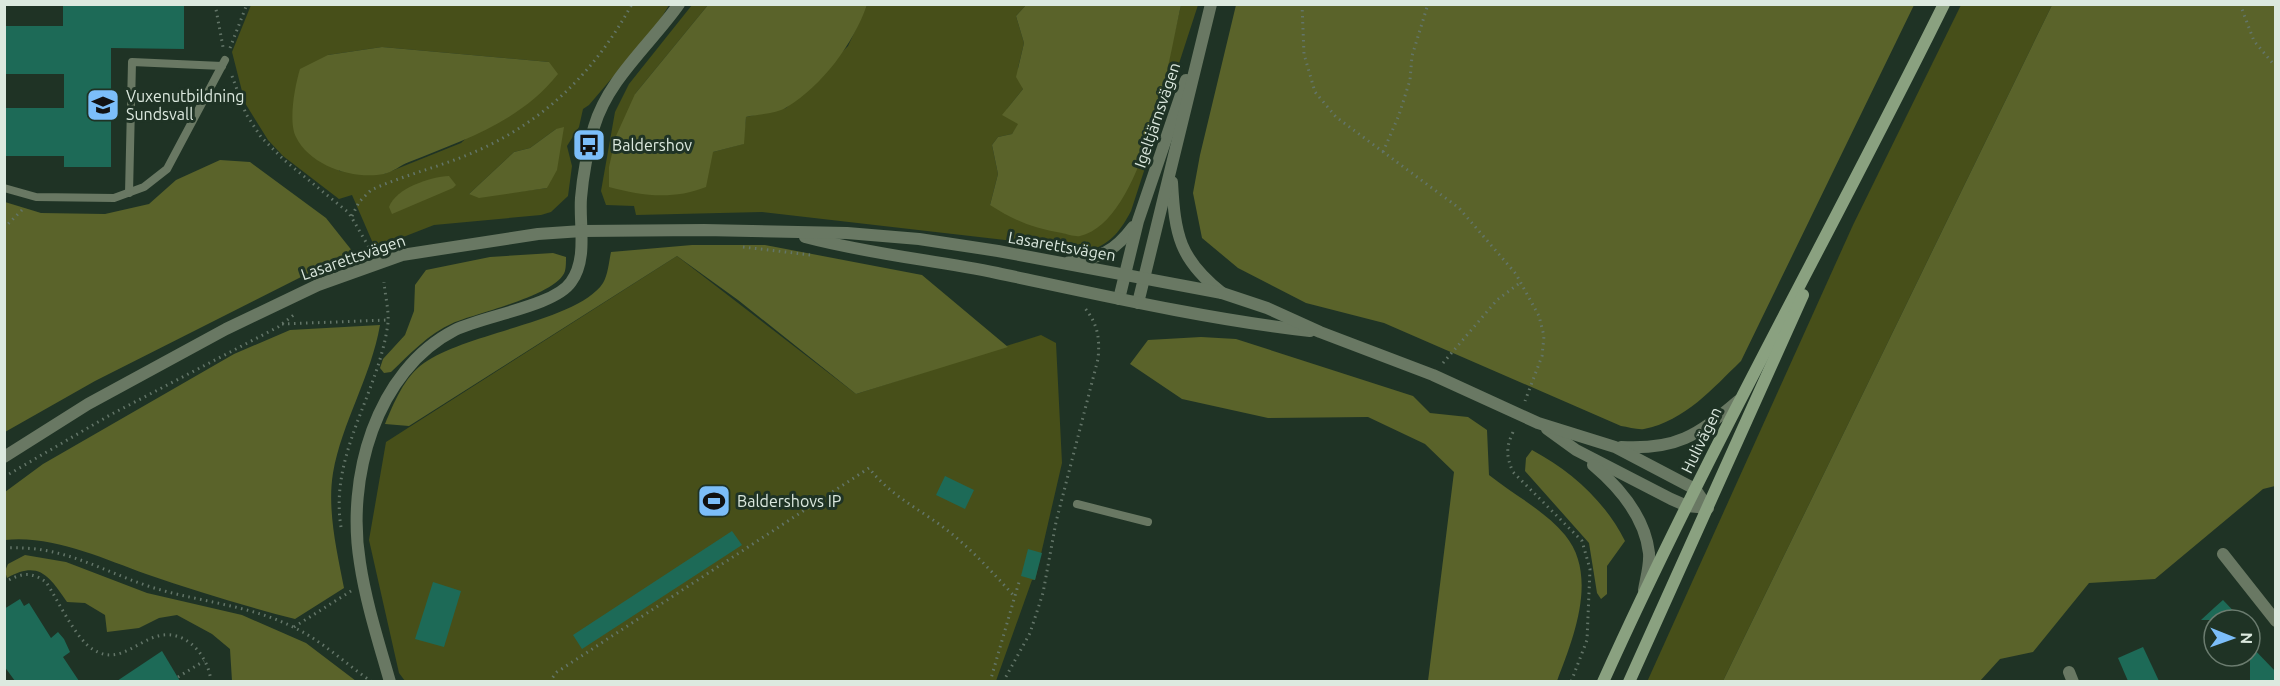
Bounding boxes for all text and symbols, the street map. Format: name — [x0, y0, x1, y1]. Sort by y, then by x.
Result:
street label: Igeltjärnsvägen — [1131, 60, 1183, 170]
school or university icon: Vuxenutbildning Sundsvall — [85, 87, 121, 123]
place label: Vuxenutbildning Sundsvall — [126, 87, 245, 123]
bus stop icon: Baldershov — [571, 127, 607, 163]
place label: Baldershov — [612, 136, 692, 154]
street label: Lasarettsvägen — [1007, 228, 1117, 264]
street label: Lasarettsvägen — [298, 231, 408, 283]
street label: Hulivägen — [1677, 404, 1725, 476]
sports icon: Baldershovs IP — [696, 483, 732, 519]
place label: Baldershovs IP — [737, 492, 841, 510]
north arrow — [2202, 608, 2262, 668]
text: N — [2238, 632, 2256, 644]

